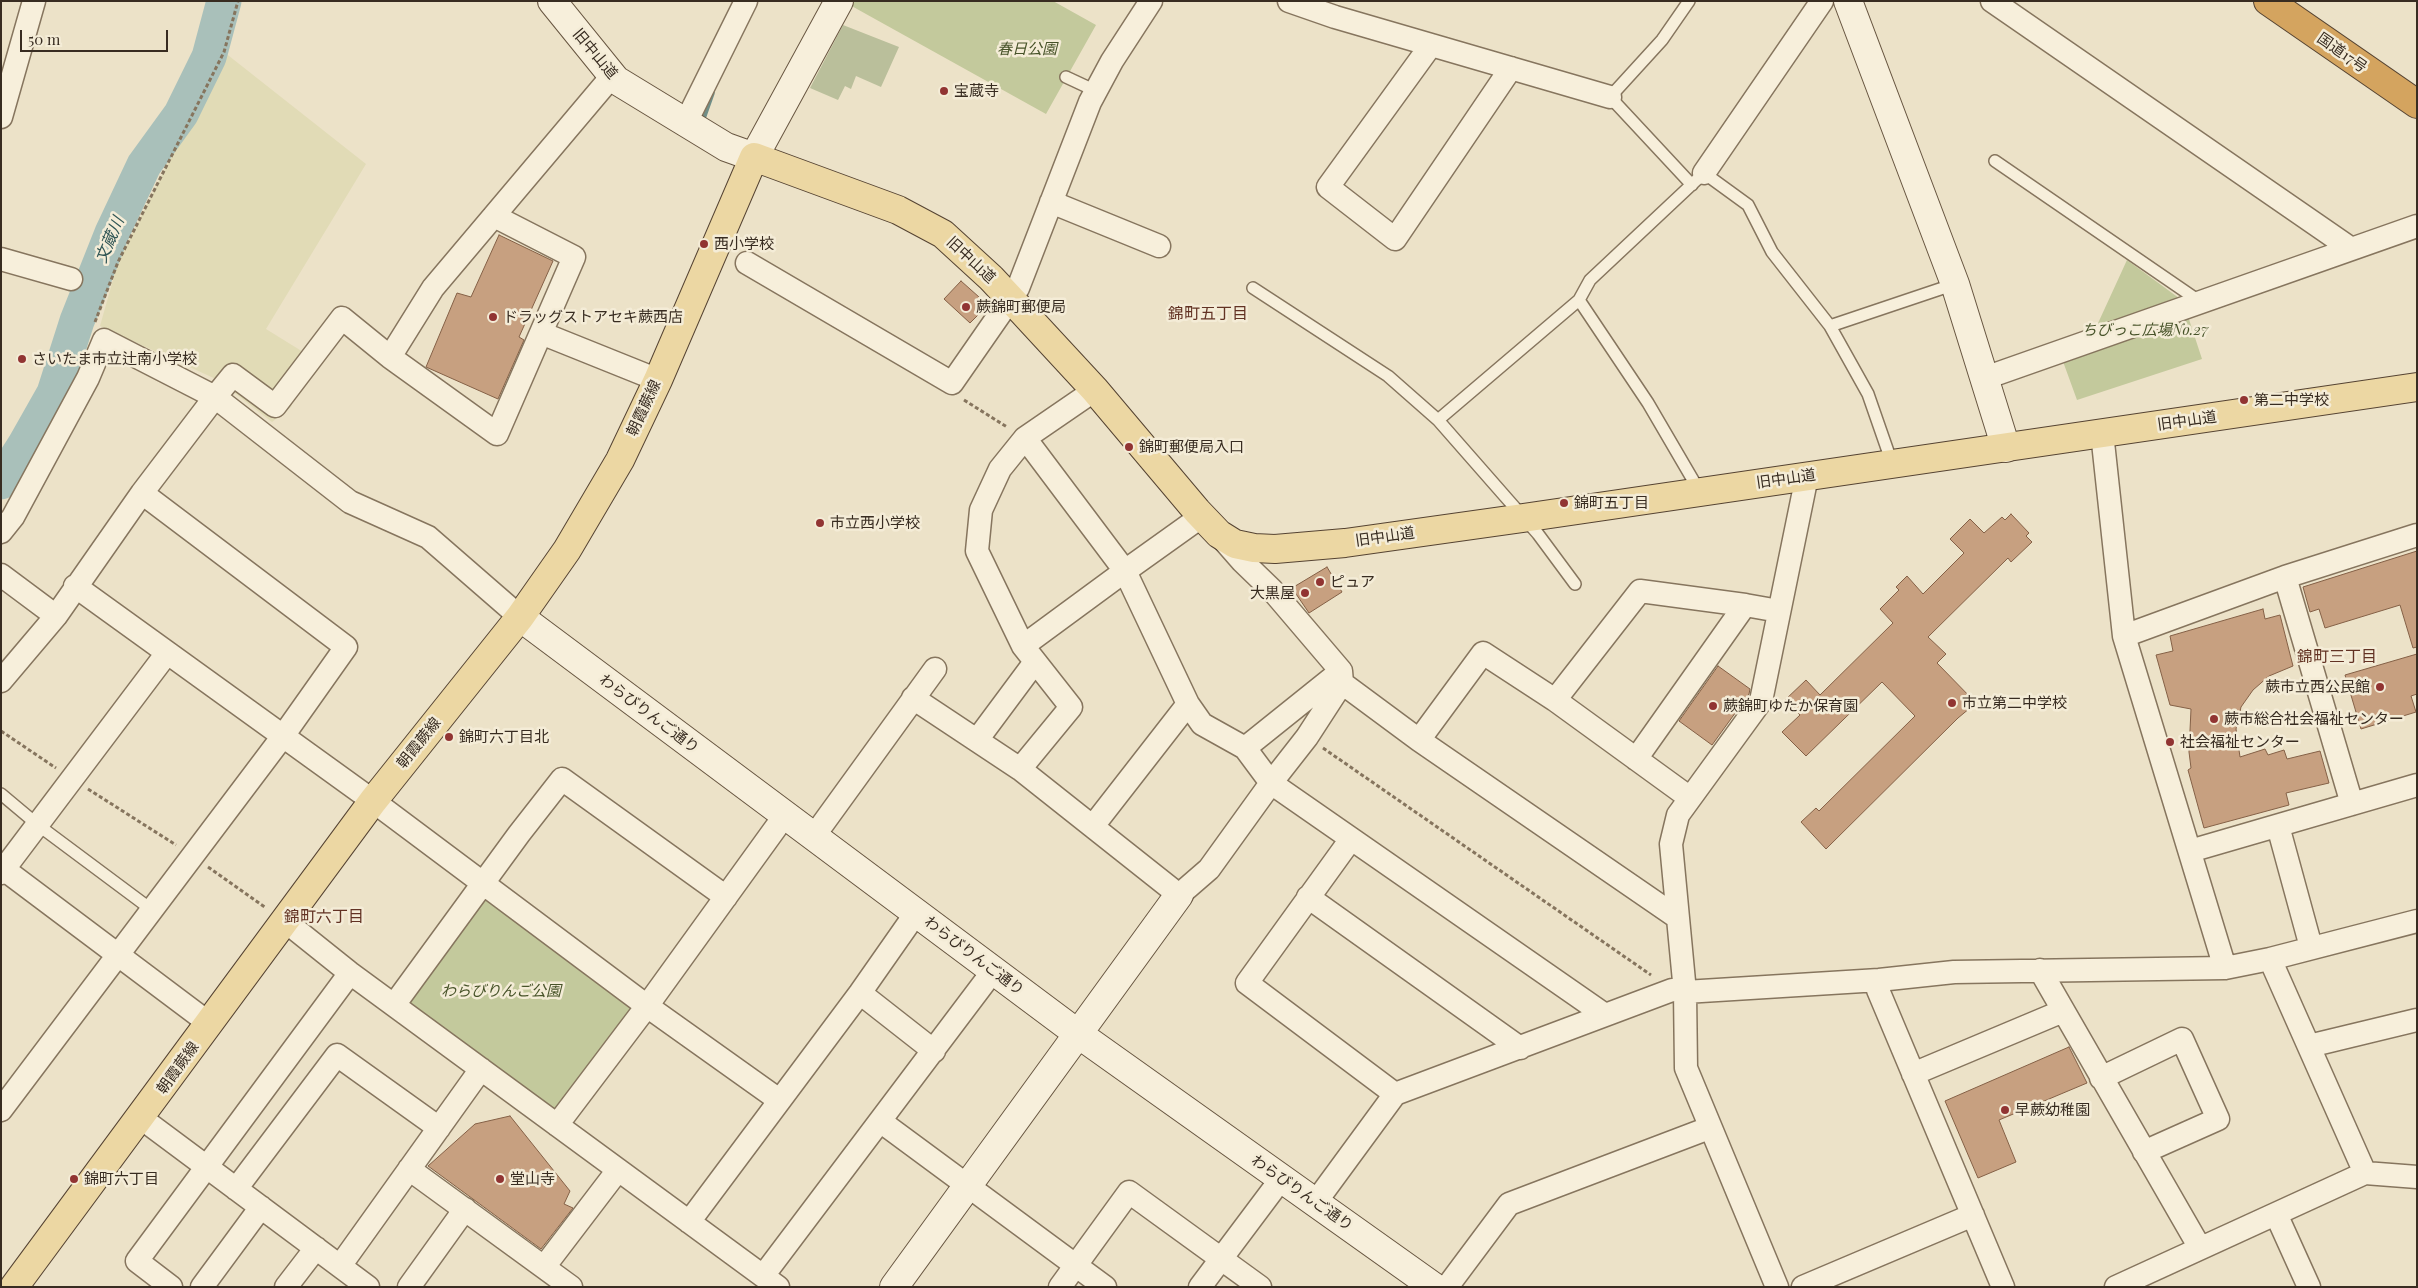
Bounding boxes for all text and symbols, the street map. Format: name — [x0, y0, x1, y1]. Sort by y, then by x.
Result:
scale bar — [22, 20, 170, 52]
street label: 旧中山道 — [569, 25, 621, 83]
text: 50 m — [28, 29, 60, 49]
street label: 国道17号 — [2314, 29, 2370, 77]
park label: 春日公園 — [997, 40, 1057, 58]
place label: 宝蔵寺 — [954, 82, 999, 100]
marker: 宝蔵寺 — [938, 85, 950, 97]
water label: 文蔵川 — [92, 214, 128, 266]
street label: 旧中山道 — [943, 233, 999, 287]
place label: 西小学校 — [714, 235, 774, 253]
marker: 西小学校 — [698, 238, 710, 250]
place label: 蕨錦町郵便局 — [976, 298, 1066, 316]
marker: 蕨錦町郵便局 — [960, 301, 972, 313]
district label: 錦町五丁目 — [1168, 304, 1248, 324]
place label: ドラッグストアセキ蕨西店 — [503, 308, 683, 326]
marker: ドラッグストアセキ蕨西店 — [487, 311, 499, 323]
park label: ちびっこ広場No.27 — [2082, 321, 2208, 339]
place label: さいたま市立辻南小学校 — [32, 350, 197, 368]
marker: さいたま市立辻南小学校 — [16, 353, 28, 365]
street label: 朝霞蕨線 — [623, 377, 665, 439]
place label: 第二中学校 — [2254, 391, 2329, 409]
marker: 第二中学校 — [2238, 394, 2250, 406]
street label: 旧中山道 — [2156, 408, 2218, 434]
place label: 錦町郵便局入口 — [1139, 438, 1244, 456]
marker: 錦町郵便局入口 — [1123, 441, 1135, 453]
street label: 旧中山道 — [1755, 466, 1817, 492]
place label: 錦町五丁目 — [1574, 494, 1649, 512]
marker: 錦町五丁目 — [1558, 497, 1570, 509]
place label: 市立西小学校 — [830, 514, 920, 532]
marker: 市立西小学校 — [814, 517, 826, 529]
street label: 旧中山道 — [1354, 524, 1416, 550]
place label: ピュア — [1330, 573, 1375, 591]
marker: ピュア — [1314, 576, 1326, 588]
place label: 大黒屋 — [1250, 584, 1295, 602]
marker: 大黒屋 — [1299, 587, 1311, 599]
district label: 錦町三丁目 — [2297, 647, 2377, 667]
street label: わらびりんご通り — [596, 671, 702, 757]
place label: 蕨市立西公民館 — [2265, 678, 2370, 696]
marker: 蕨市立西公民館 — [2374, 681, 2386, 693]
place label: 市立第二中学校 — [1962, 694, 2067, 712]
place label: 蕨錦町ゆたか保育園 — [1723, 697, 1858, 715]
marker: 市立第二中学校 — [1946, 697, 1958, 709]
marker: 蕨錦町ゆたか保育園 — [1707, 700, 1719, 712]
place label: 蕨市総合社会福祉センター — [2224, 710, 2404, 728]
marker: 蕨市総合社会福祉センター — [2208, 713, 2220, 725]
street label: 朝霞蕨線 — [393, 714, 445, 772]
place label: 錦町六丁目北 — [459, 728, 549, 746]
marker: 錦町六丁目北 — [443, 731, 455, 743]
place label: 社会福祉センター — [2180, 733, 2300, 751]
marker: 社会福祉センター — [2164, 736, 2176, 748]
district label: 錦町六丁目 — [284, 907, 364, 927]
street label: わらびりんご通り — [921, 913, 1027, 999]
park label: わらびりんご公園 — [441, 982, 561, 1000]
street label: 朝霞蕨線 — [153, 1038, 203, 1098]
place label: 早蕨幼稚園 — [2015, 1101, 2090, 1119]
marker: 早蕨幼稚園 — [1999, 1104, 2011, 1116]
street label: わらびりんご通り — [1248, 1151, 1356, 1235]
place label: 錦町六丁目 — [84, 1170, 159, 1188]
place label: 堂山寺 — [510, 1170, 555, 1188]
marker: 錦町六丁目 — [68, 1173, 80, 1185]
marker: 堂山寺 — [494, 1173, 506, 1185]

